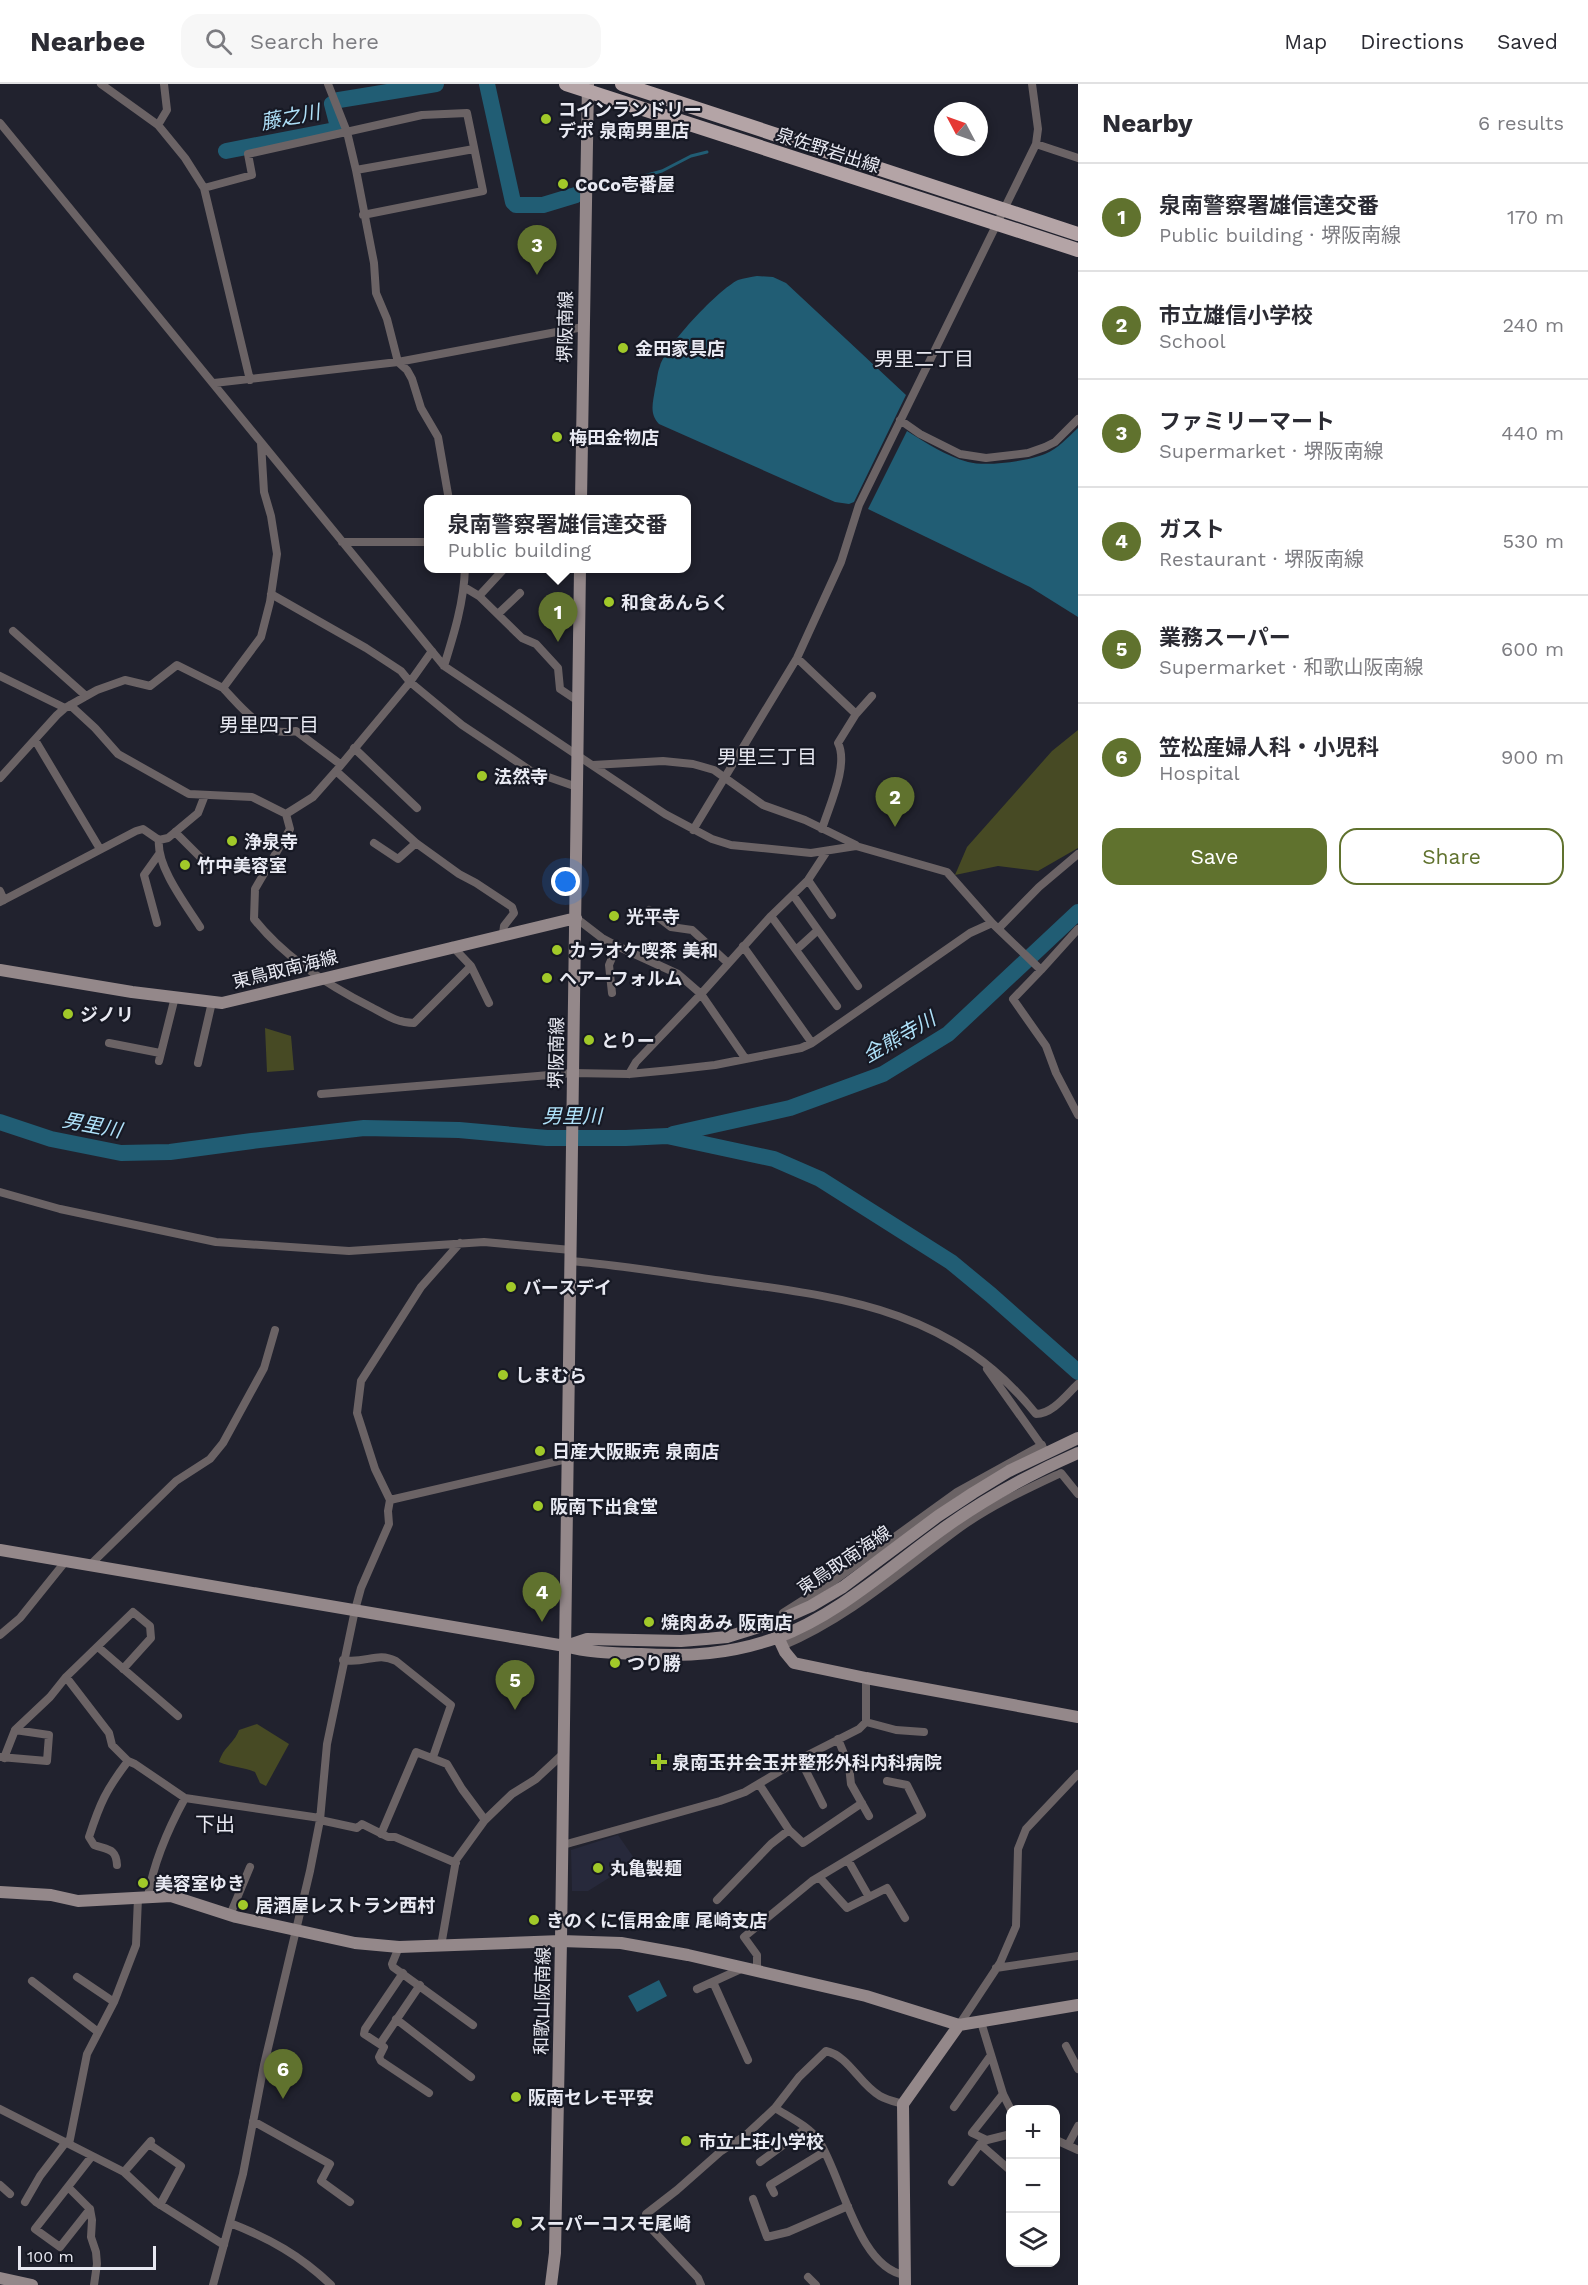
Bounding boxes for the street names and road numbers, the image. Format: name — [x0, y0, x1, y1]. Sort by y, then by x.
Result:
street label: 泉佐野岩出線 — [773, 123, 883, 177]
street label: 堺阪南線 — [554, 291, 576, 363]
street label: 東鳥取南海線 — [230, 946, 340, 992]
street label: 堺阪南線 — [545, 1017, 567, 1089]
street label: 東鳥取南海線 — [793, 1521, 895, 1599]
street label: 和歌山阪南線 — [531, 1947, 553, 2055]

